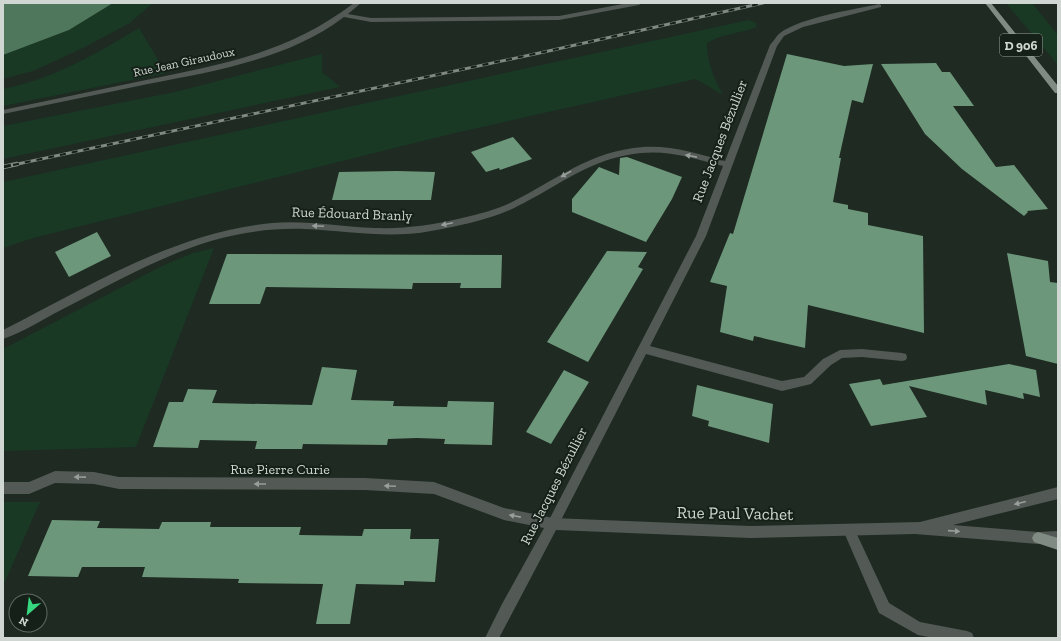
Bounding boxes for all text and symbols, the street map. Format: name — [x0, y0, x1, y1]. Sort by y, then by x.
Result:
road number: D 906 — [1000, 34, 1042, 56]
street label: Rue Jean Giraudoux — [132, 44, 236, 80]
street label: Rue Jacques Bézullier — [689, 77, 751, 205]
one-way arrow — [685, 153, 697, 159]
one-way arrow — [560, 171, 572, 178]
street label: Rue Édouard Branly — [291, 203, 413, 225]
one-way arrow — [441, 222, 453, 228]
one-way arrow — [312, 223, 324, 230]
street label: Rue Jacques Bézullier — [517, 424, 591, 548]
street label: Rue Pierre Curie — [230, 461, 330, 478]
one-way arrow — [74, 474, 86, 481]
one-way arrow — [253, 481, 266, 487]
one-way arrow — [384, 482, 396, 489]
one-way arrow — [1014, 500, 1026, 506]
street label: Rue Paul Vachet — [676, 502, 794, 524]
one-way arrow — [509, 513, 521, 519]
one-way arrow — [948, 528, 960, 535]
north arrow — [8, 593, 48, 633]
text: N — [16, 613, 30, 629]

